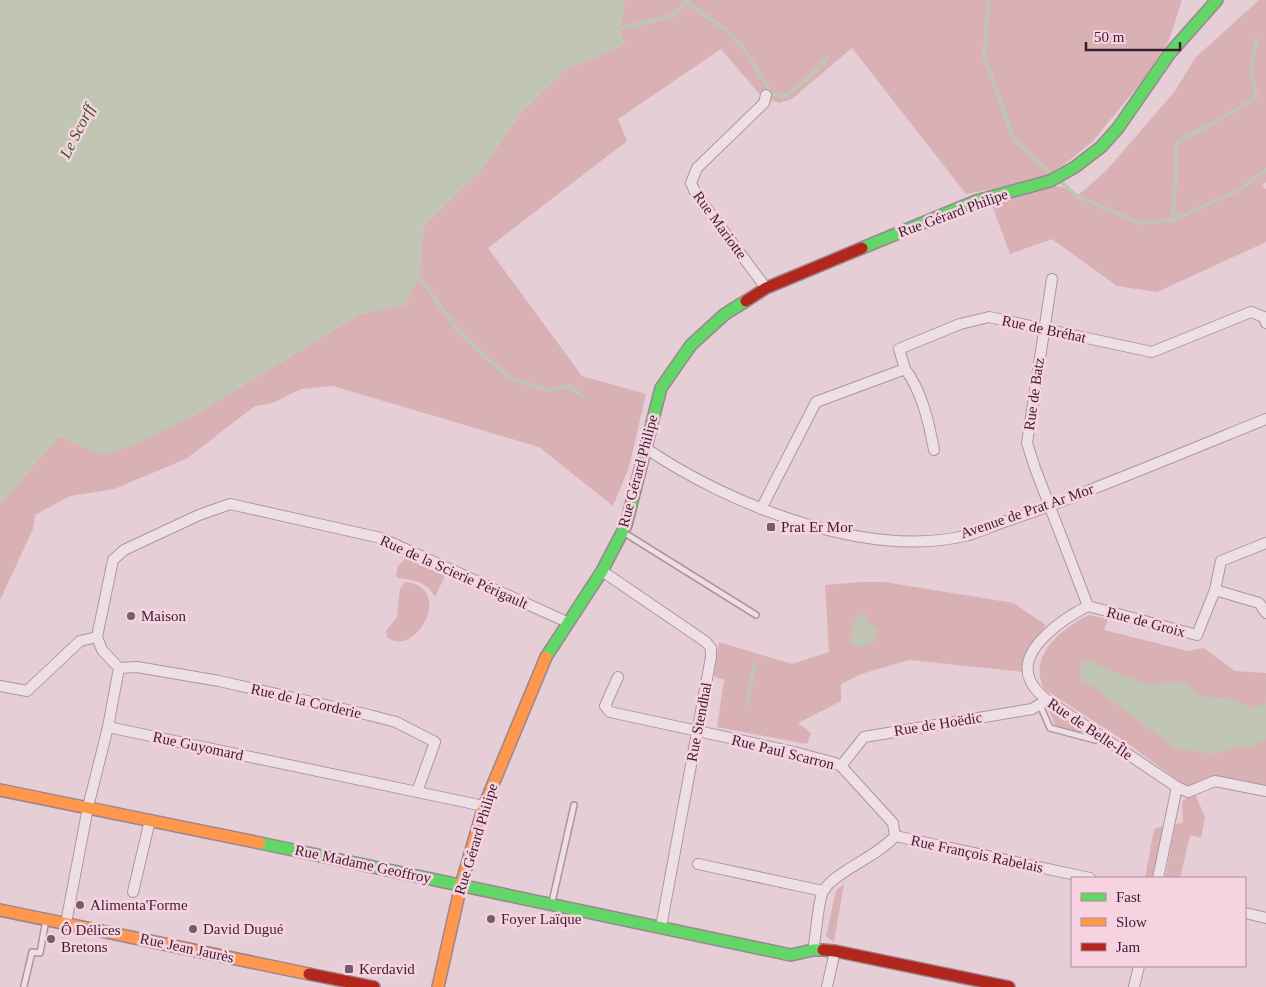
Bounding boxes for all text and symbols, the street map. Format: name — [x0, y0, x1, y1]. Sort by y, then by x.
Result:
scale bar — [1086, 20, 1180, 52]
text: 50 m — [1094, 29, 1125, 45]
water label: Le Scorff — [56, 99, 100, 162]
street label: Rue Gérard Philipe — [896, 186, 1010, 240]
street label: Rue Mariotte — [690, 188, 750, 262]
street label: Rue de Bréhat — [1000, 312, 1088, 346]
street label: Rue de Batz — [1021, 356, 1047, 431]
street label: Rue Gérard Philipe — [615, 413, 661, 529]
street label: Avenue de Prat Ar Mor — [958, 481, 1096, 541]
place label: Prat Er Mor — [781, 519, 853, 535]
marker: Prat Er Mor — [765, 521, 777, 533]
street label: Rue de la Scierie Périgault — [378, 532, 531, 612]
street label: Rue de Groix — [1105, 604, 1188, 640]
place label: Maison — [141, 608, 187, 624]
marker: Maison — [125, 610, 137, 622]
street label: Rue de la Corderie — [249, 681, 363, 722]
street label: Rue Stendhal — [683, 681, 715, 763]
street label: Rue de Belle-Île — [1045, 695, 1135, 763]
street label: Rue de Hoëdic — [893, 709, 984, 739]
street label: Rue Guyomard — [151, 729, 245, 763]
street label: Rue Paul Scarron — [730, 732, 836, 773]
street label: Rue Gérard Philipe — [451, 781, 501, 897]
street label: Rue François Rabelais — [909, 832, 1045, 876]
street label: Rue Madame Geoffroy — [293, 842, 433, 886]
legend — [1071, 877, 1246, 967]
text: Fast — [1116, 889, 1142, 905]
place label: Alimenta'Forme — [90, 897, 188, 913]
marker: Alimenta'Forme — [74, 899, 86, 911]
place label: Foyer Laïque — [501, 911, 582, 927]
marker: Foyer Laïque — [485, 913, 497, 925]
text: Slow — [1116, 914, 1147, 930]
place label: David Dugué — [203, 921, 284, 937]
place label: Ô Délices Bretons — [61, 922, 121, 955]
marker: David Dugué — [187, 923, 199, 935]
street label: Rue Jean Jaurès — [138, 930, 236, 966]
marker: Ô Délices Bretons — [45, 933, 57, 945]
text: Jam — [1116, 939, 1140, 955]
place label: Kerdavid — [359, 961, 415, 977]
marker: Kerdavid — [343, 963, 355, 975]

